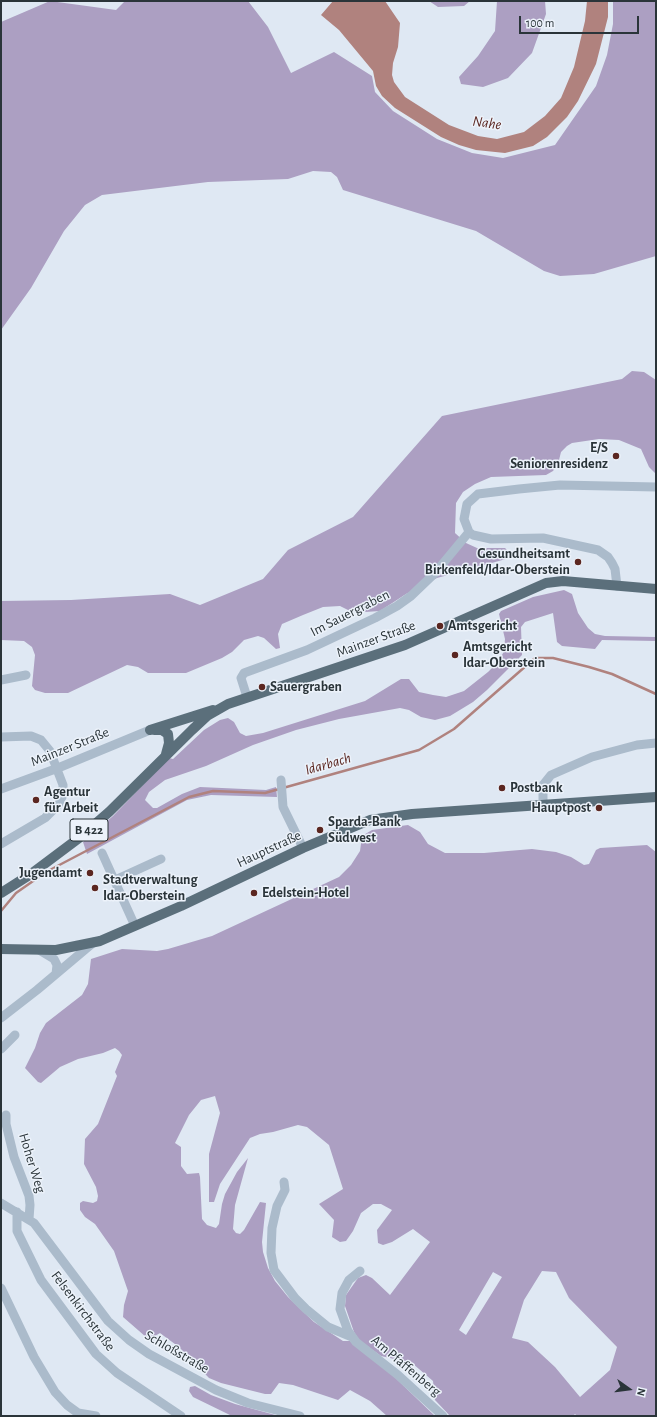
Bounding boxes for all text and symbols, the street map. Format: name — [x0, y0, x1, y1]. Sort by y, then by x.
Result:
scale bar — [521, 8, 641, 34]
text: 100 m — [526, 17, 554, 29]
water label: Nahe — [471, 112, 503, 134]
place label: E/S Seniorenresidenz — [510, 440, 608, 472]
marker: E/S Seniorenresidenz — [611, 451, 621, 461]
place label: Gesundheitsamt Birkenfeld/Idar-Oberstein — [425, 546, 570, 578]
marker: Gesundheitsamt Birkenfeld/Idar-Oberstein — [573, 557, 583, 567]
street label: Im Sauergraben — [308, 586, 392, 640]
street label: Mainzer Straße — [334, 617, 418, 661]
place label: Amtsgericht — [448, 618, 517, 634]
marker: Amtsgericht — [435, 621, 445, 631]
place label: Amtsgericht Idar-Oberstein — [463, 639, 545, 672]
marker: Amtsgericht Idar-Oberstein — [450, 650, 460, 660]
place label: Sauergraben — [270, 679, 342, 695]
marker: Sauergraben — [257, 682, 267, 692]
street label: Mainzer Straße — [28, 724, 112, 770]
water label: Idarbach — [303, 749, 353, 779]
place label: Postbank — [510, 780, 563, 796]
marker: Postbank — [497, 783, 507, 793]
place label: Agentur für Arbeit — [44, 784, 98, 816]
marker: Agentur für Arbeit — [31, 795, 41, 805]
place label: Hauptpost — [531, 800, 591, 816]
marker: Hauptpost — [594, 803, 604, 813]
place label: Sparda-Bank Südwest — [328, 814, 401, 846]
road number: B 422 — [70, 819, 108, 841]
marker: Sparda-Bank Südwest — [315, 825, 325, 835]
street label: Hauptstraße — [234, 827, 304, 871]
place label: Jugendamt — [19, 865, 82, 881]
marker: Jugendamt — [85, 868, 95, 878]
place label: Stadtverwaltung Idar-Oberstein — [103, 872, 198, 904]
marker: Stadtverwaltung Idar-Oberstein — [90, 883, 100, 893]
place label: Edelstein-Hotel — [262, 885, 349, 901]
marker: Edelstein-Hotel — [249, 888, 259, 898]
street label: Hoher Weg — [15, 1131, 49, 1195]
street label: Felsenkirchstraße — [47, 1268, 119, 1354]
street label: Schloßstraße — [142, 1327, 212, 1377]
street label: Am Pfaffenberg — [368, 1332, 444, 1400]
north arrow — [609, 1369, 649, 1409]
text: N — [635, 1387, 647, 1397]

